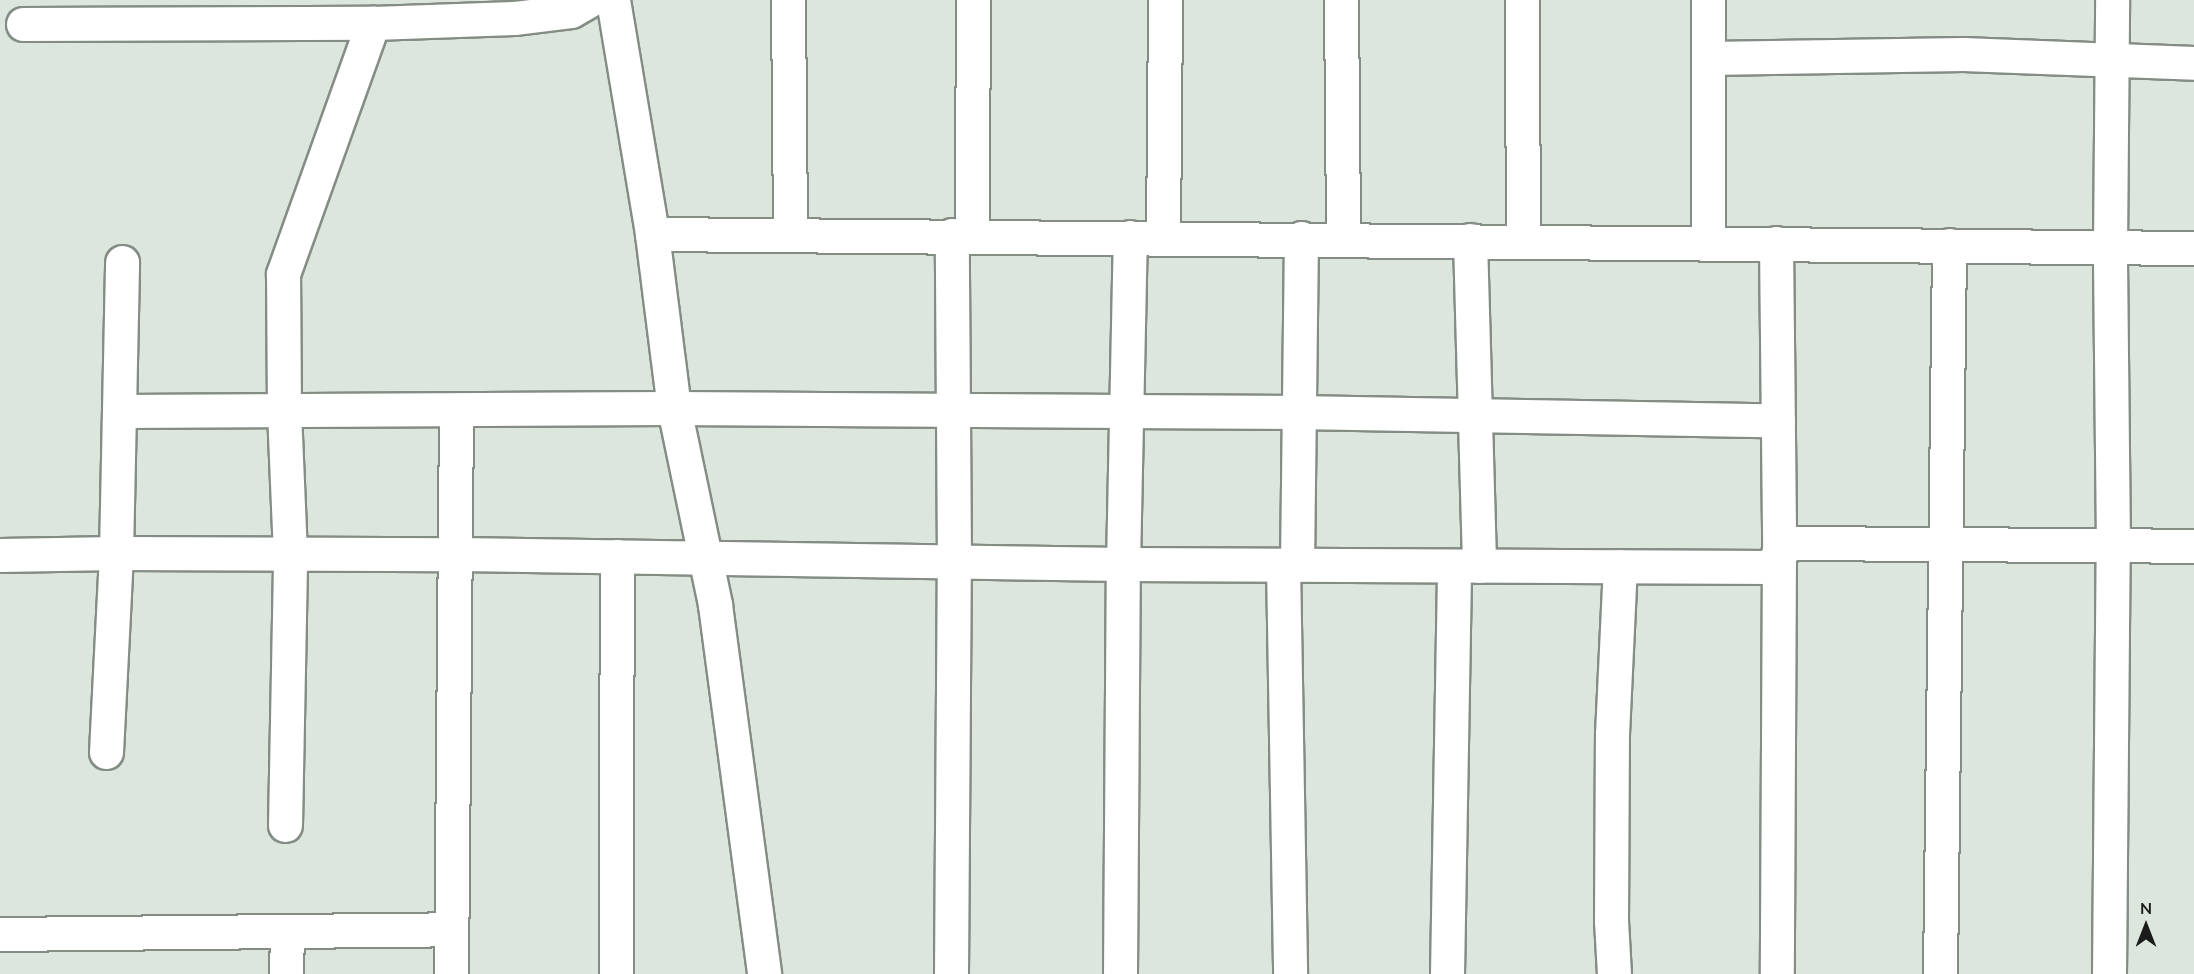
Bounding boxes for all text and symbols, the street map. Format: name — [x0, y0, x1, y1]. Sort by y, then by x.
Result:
north arrow — [2116, 896, 2176, 956]
text: N — [2140, 898, 2152, 918]

